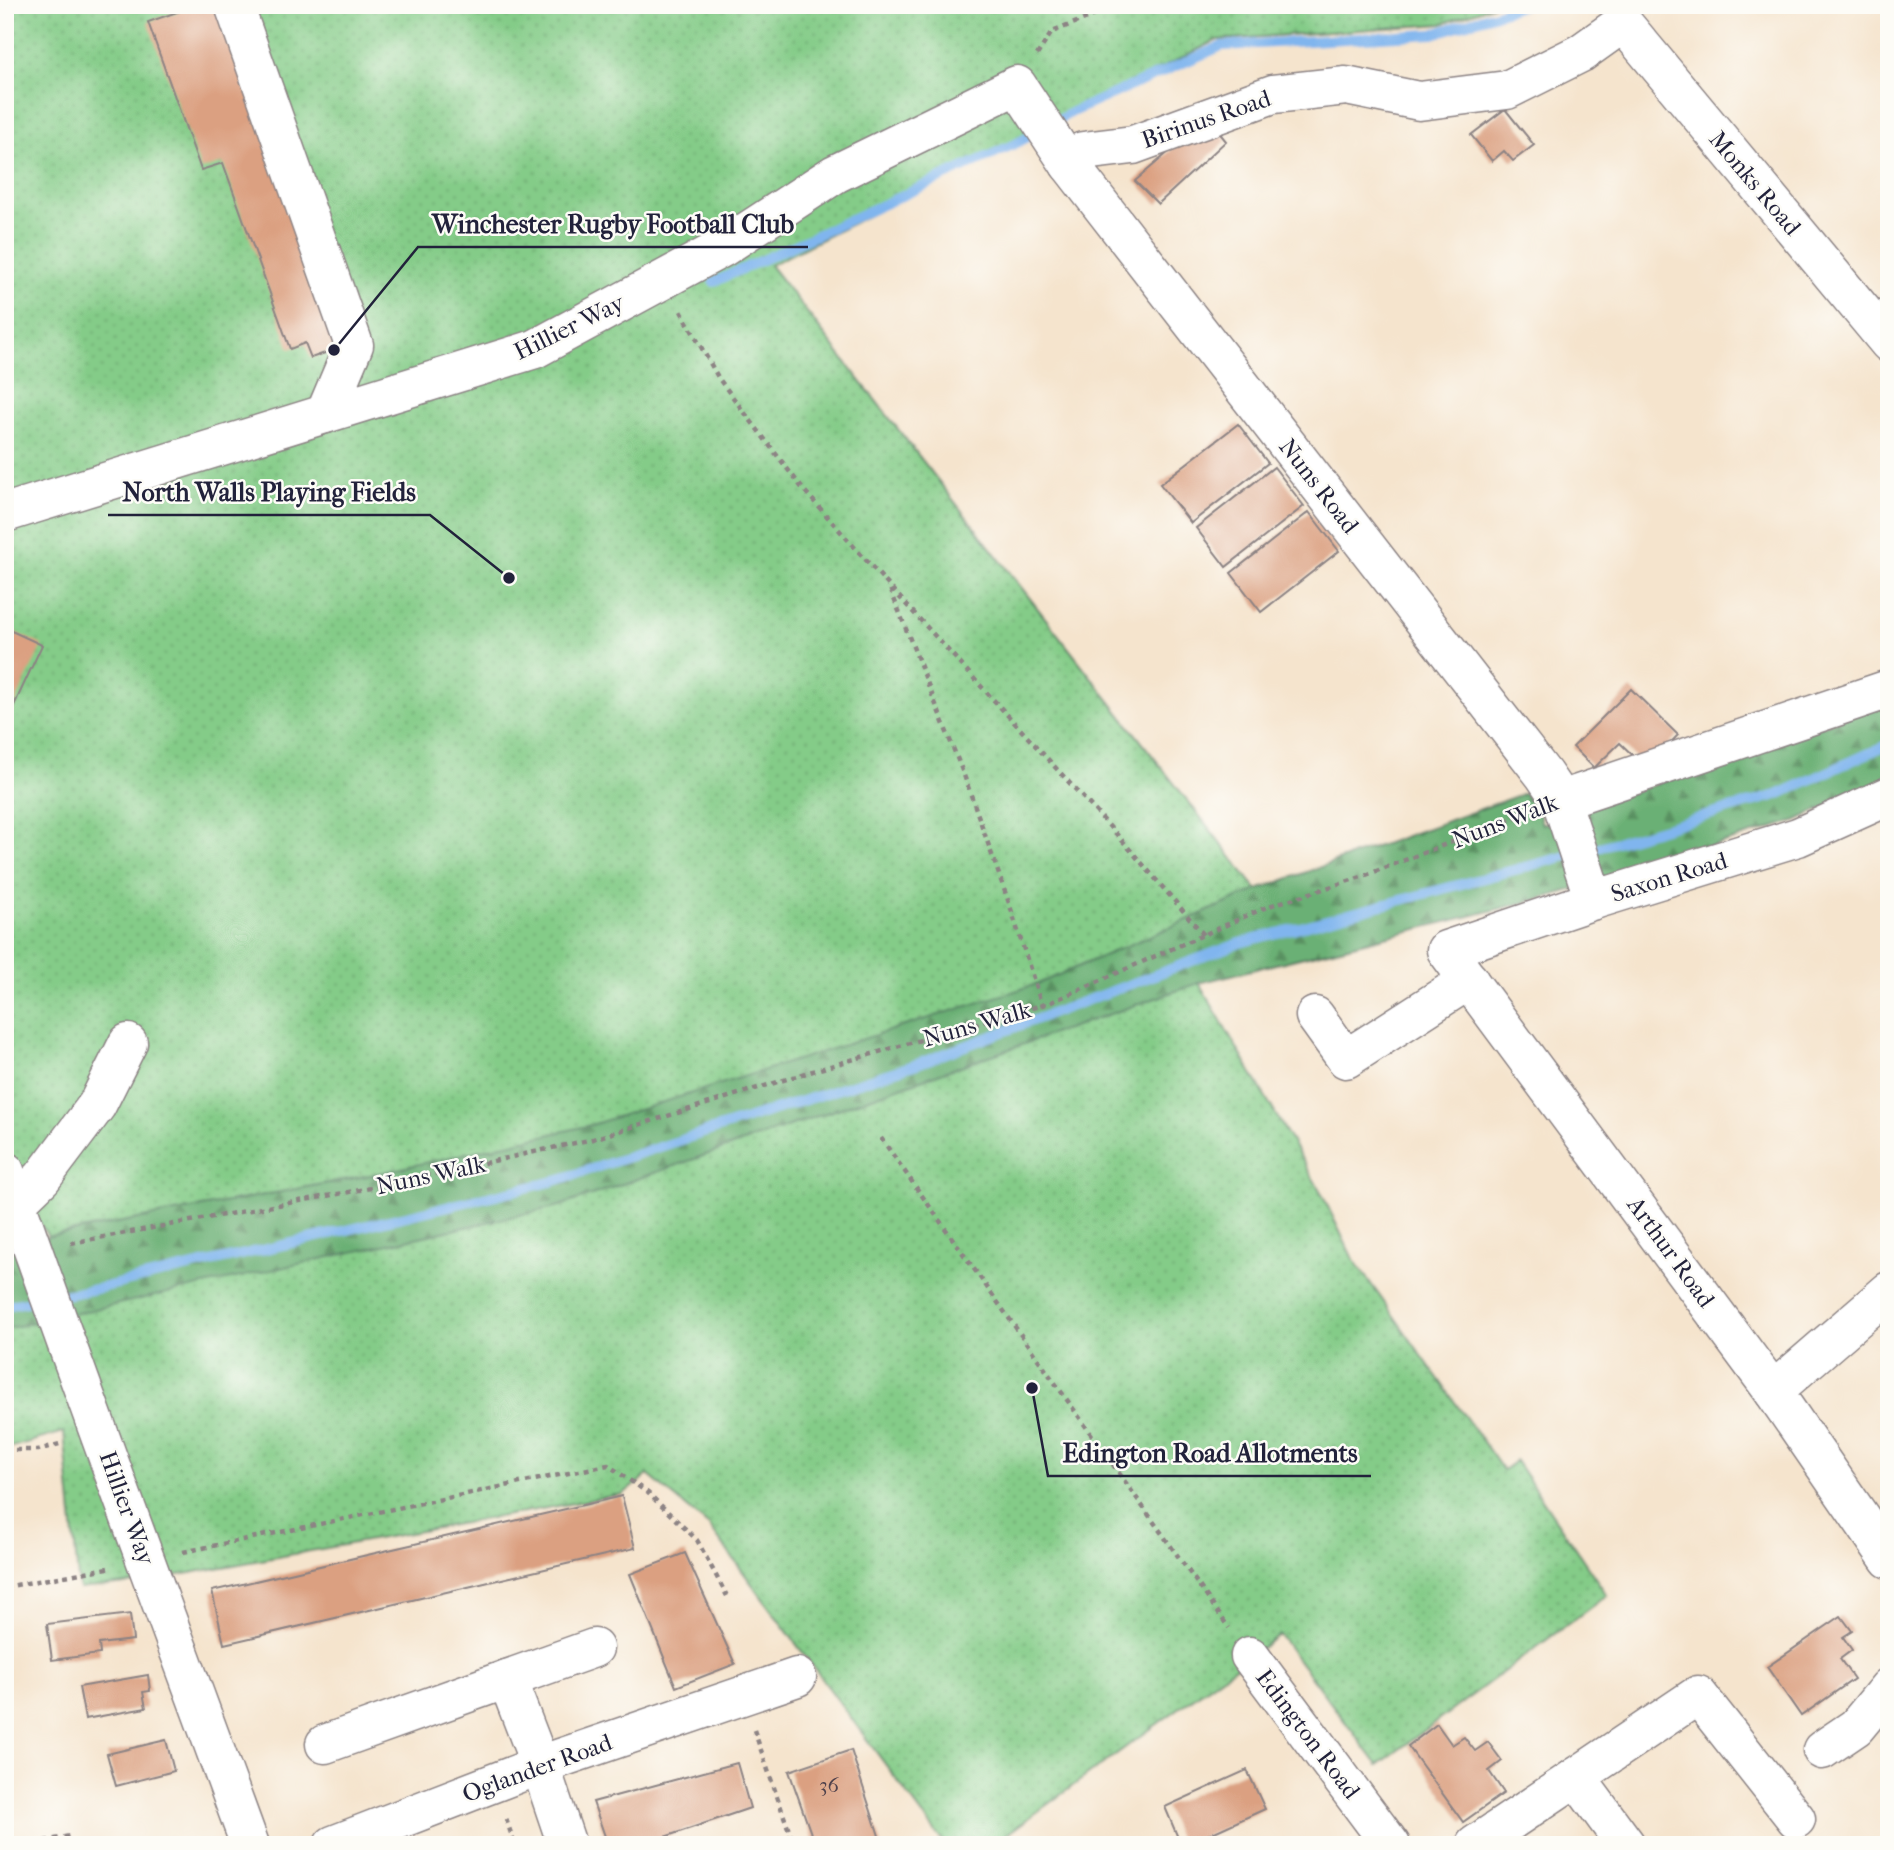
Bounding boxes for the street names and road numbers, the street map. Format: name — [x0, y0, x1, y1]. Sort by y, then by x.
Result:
street label: Birinus Road — [1138, 84, 1275, 154]
street label: Monks Road — [1703, 125, 1807, 241]
street label: Hillier Way — [509, 288, 630, 366]
street label: Nuns Road — [1273, 433, 1365, 540]
street label: Nuns Walk — [1448, 788, 1563, 854]
street label: Saxon Road — [1608, 846, 1731, 908]
street label: Nuns Walk — [920, 995, 1035, 1053]
street label: Nuns Walk — [374, 1150, 489, 1200]
street label: Arthur Road — [1621, 1190, 1721, 1314]
street label: Hillier Way — [94, 1447, 161, 1570]
street label: Edington Road — [1250, 1664, 1366, 1805]
street label: Oglander Road — [458, 1728, 616, 1808]

